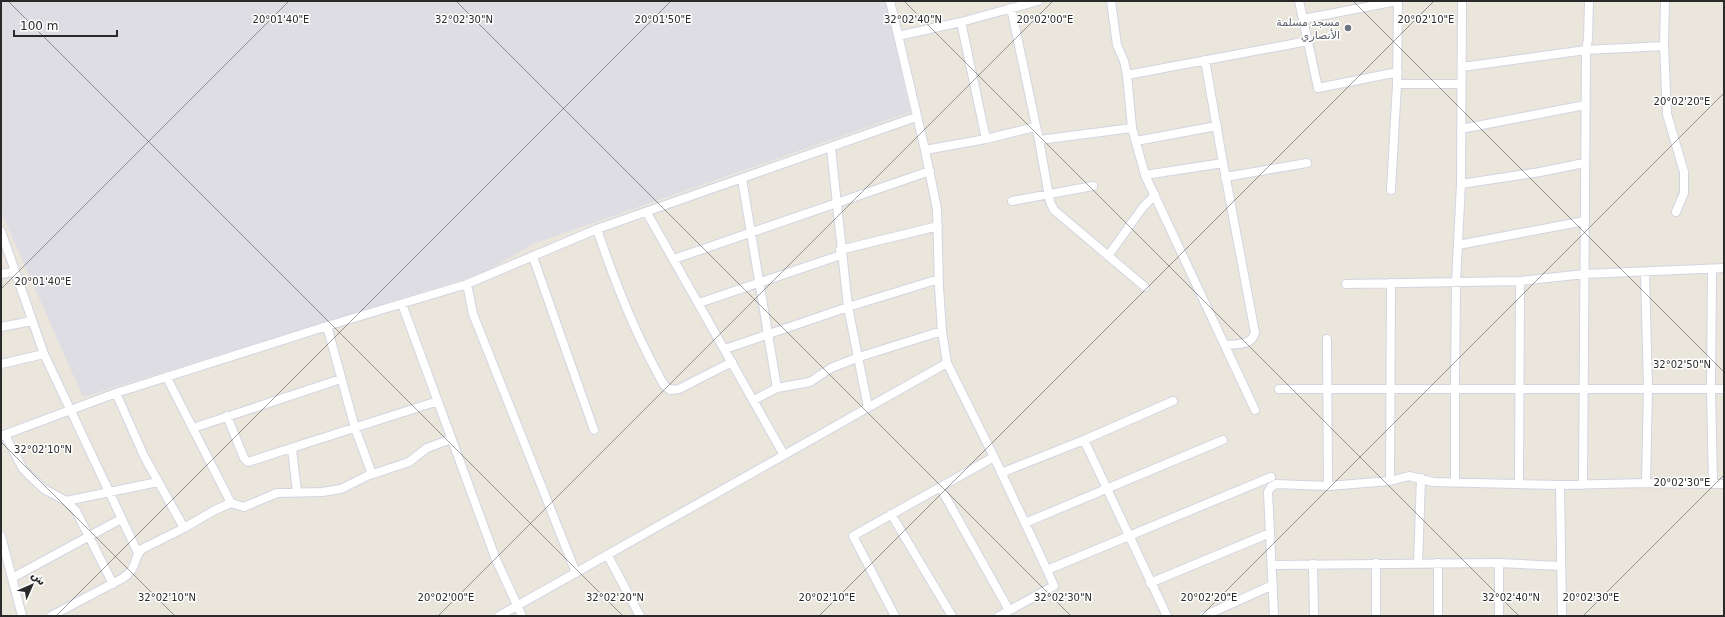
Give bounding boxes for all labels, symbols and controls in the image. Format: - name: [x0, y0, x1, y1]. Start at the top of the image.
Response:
- scale bar: [14, 12, 117, 38]
- text: 20°01'40"E: [253, 14, 309, 25]
- text: 32°02'30"N: [435, 14, 493, 25]
- text: 20°01'50"E: [635, 14, 691, 25]
- text: 32°02'40"N: [884, 14, 942, 25]
- text: 20°02'00"E: [1017, 14, 1073, 25]
- text: 20°02'10"E: [1398, 14, 1454, 25]
- place label: مسجد مسلمة الأنصاري: [1276, 16, 1340, 42]
- text: 100 m: [20, 19, 58, 33]
- marker: مسجد مسلمة الأنصاري: [1343, 23, 1353, 33]
- text: 20°02'20"E: [1654, 96, 1710, 107]
- text: 20°01'40"E: [15, 276, 71, 287]
- text: 32°02'50"N: [1653, 359, 1711, 370]
- text: 32°02'10"N: [14, 444, 72, 455]
- text: 20°02'30"E: [1654, 477, 1710, 488]
- north arrow: [12, 565, 52, 605]
- text: ش: [29, 568, 49, 588]
- text: 32°02'10"N: [138, 592, 196, 603]
- text: 20°02'00"E: [418, 592, 474, 603]
- text: 32°02'20"N: [586, 592, 644, 603]
- text: 20°02'10"E: [799, 592, 855, 603]
- text: 32°02'30"N: [1034, 592, 1092, 603]
- text: 20°02'20"E: [1181, 592, 1237, 603]
- text: 32°02'40"N: [1482, 592, 1540, 603]
- text: 20°02'30"E: [1563, 592, 1619, 603]

